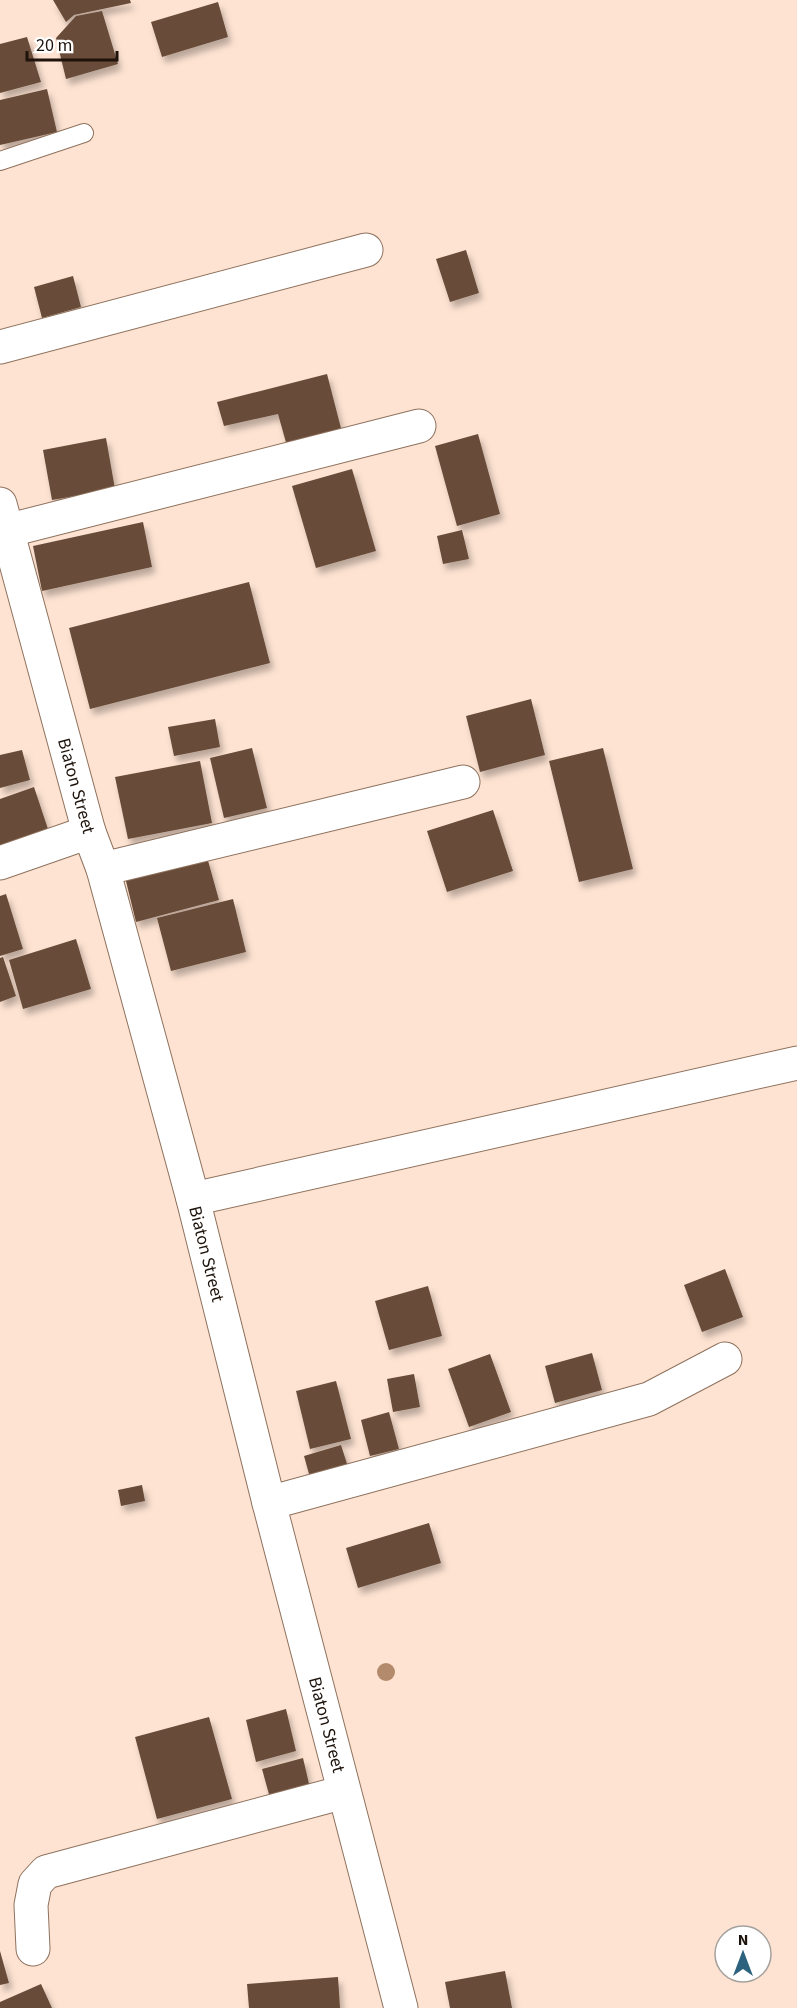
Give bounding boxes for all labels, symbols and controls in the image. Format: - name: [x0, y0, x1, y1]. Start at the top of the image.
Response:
- scale bar: [27, 24, 117, 62]
- text: 20 m: [36, 33, 72, 58]
- street label: Biaton Street: [51, 735, 101, 837]
- street label: Biaton Street: [182, 1203, 230, 1305]
- street label: Biaton Street: [302, 1674, 351, 1775]
- north arrow: [713, 1924, 773, 1984]
- text: N: [738, 1929, 748, 1951]

